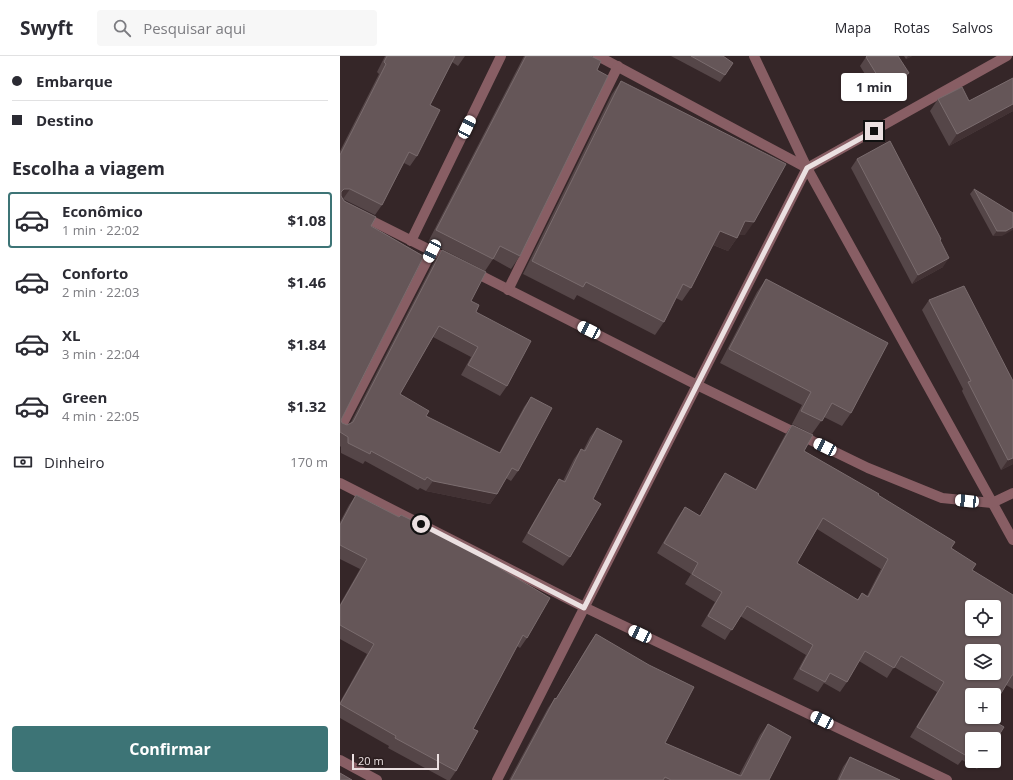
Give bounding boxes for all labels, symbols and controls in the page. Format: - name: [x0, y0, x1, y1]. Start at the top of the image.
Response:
- search box: [97, 10, 377, 46]
- text: Swyft: [20, 15, 73, 41]
- icon: search: [111, 17, 133, 39]
- text: Pesquisar aqui: [143, 18, 246, 38]
- text: Mapa: [835, 18, 871, 37]
- text: Rotas: [893, 18, 930, 37]
- text: Salvos: [952, 18, 993, 37]
- text: Embarque: [36, 71, 113, 91]
- callout: 1 min: [841, 73, 907, 101]
- text: 1 min: [856, 78, 892, 96]
- text: Destino: [36, 110, 94, 130]
- car: [456, 114, 478, 140]
- route end: [865, 122, 883, 140]
- text: Escolha a viagem: [12, 156, 165, 180]
- text: Econômico: [62, 201, 143, 221]
- icon: car: [14, 202, 50, 238]
- text: $1.08: [287, 210, 326, 230]
- text: 1 min · 22:02: [62, 221, 139, 239]
- car: [421, 238, 443, 264]
- text: Conforto: [62, 263, 128, 283]
- icon: car: [14, 264, 50, 300]
- text: $1.46: [287, 272, 326, 292]
- text: 2 min · 22:03: [62, 283, 139, 301]
- car: [576, 319, 602, 341]
- text: XL: [62, 325, 80, 345]
- icon: car: [14, 326, 50, 362]
- text: $1.84: [287, 334, 326, 354]
- text: 3 min · 22:04: [62, 345, 139, 363]
- text: Green: [62, 387, 107, 407]
- icon: car: [14, 388, 50, 424]
- text: $1.32: [287, 396, 326, 416]
- text: 4 min · 22:05: [62, 407, 139, 425]
- car: [812, 436, 838, 458]
- icon: cash: [12, 451, 34, 473]
- text: Dinheiro: [44, 452, 104, 472]
- text: 170 m: [290, 453, 328, 471]
- car: [954, 494, 980, 508]
- route start: [412, 515, 430, 533]
- map controls: [965, 600, 1001, 768]
- button: locate: [965, 600, 1001, 636]
- car: [627, 623, 653, 645]
- button: layers: [965, 644, 1001, 680]
- button: +: [965, 688, 1001, 724]
- car: [809, 709, 835, 731]
- button: Confirmar: [12, 726, 328, 772]
- button: −: [965, 732, 1001, 768]
- scale bar: [352, 752, 439, 771]
- text: 20 m: [358, 753, 384, 768]

